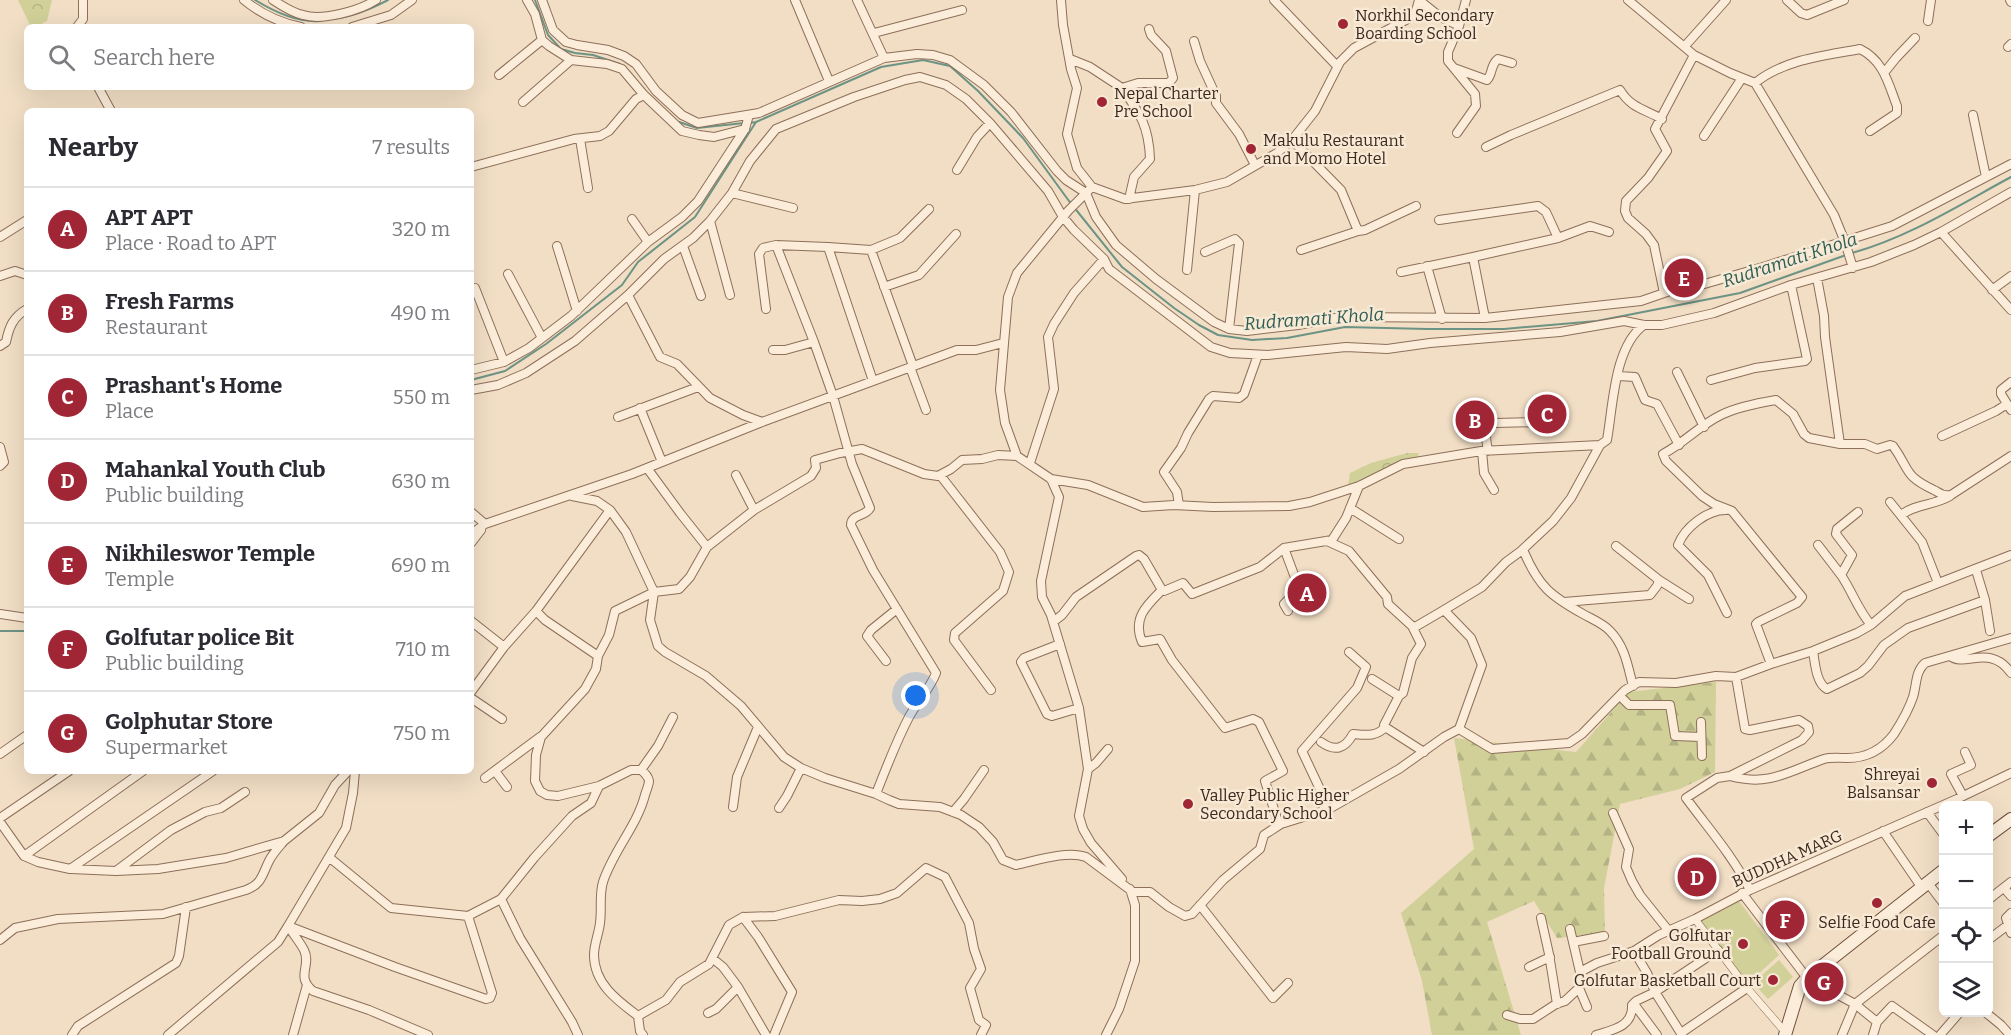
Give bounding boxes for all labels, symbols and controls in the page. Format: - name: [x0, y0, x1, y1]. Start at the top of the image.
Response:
- place label: Norkhil Secondary Boarding School: [1355, 6, 1494, 43]
- marker: Norkhil Secondary Boarding School: [1336, 17, 1350, 31]
- search box: [24, 24, 474, 90]
- icon: search: [45, 41, 78, 74]
- text: Search here: [93, 44, 215, 71]
- place label: Nepal Charter Pre School: [1114, 84, 1218, 121]
- marker: Nepal Charter Pre School: [1095, 95, 1109, 109]
- place label: Makulu Restaurant and Momo Hotel: [1263, 131, 1405, 168]
- text: Nearby: [48, 132, 138, 163]
- text: 7 results: [372, 135, 450, 159]
- marker: Makulu Restaurant and Momo Hotel: [1244, 142, 1258, 156]
- text: APT APT: [105, 204, 193, 231]
- text: A: [60, 217, 75, 241]
- text: 320 m: [392, 217, 450, 241]
- water label: Rudramati Khola: [1720, 228, 1860, 292]
- text: Place · Road to APT: [105, 231, 277, 255]
- pin: E: [1664, 256, 1704, 300]
- text: Fresh Farms: [105, 288, 234, 315]
- text: B: [61, 301, 74, 325]
- text: 490 m: [391, 301, 450, 325]
- water label: Rudramati Khola: [1243, 303, 1385, 335]
- text: Restaurant: [105, 315, 208, 339]
- text: Prashant's Home: [105, 372, 282, 399]
- text: C: [61, 385, 74, 409]
- text: 550 m: [393, 385, 450, 409]
- pin: C: [1528, 392, 1566, 436]
- pin: B: [1456, 398, 1494, 442]
- text: Place: [105, 399, 154, 423]
- text: Mahankal Youth Club: [105, 456, 326, 483]
- text: D: [60, 469, 75, 493]
- text: 630 m: [391, 469, 450, 493]
- text: Public building: [105, 483, 244, 507]
- text: Nikhileswor Temple: [105, 540, 315, 567]
- text: E: [61, 553, 74, 577]
- text: 690 m: [391, 553, 450, 577]
- text: Temple: [105, 567, 174, 591]
- pin: A: [1288, 570, 1326, 616]
- text: Golfutar police Bit: [105, 624, 294, 651]
- text: F: [62, 637, 73, 661]
- text: 710 m: [396, 637, 450, 661]
- text: Public building: [105, 651, 244, 675]
- your location: [901, 681, 930, 710]
- text: Golphutar Store: [105, 708, 273, 735]
- text: G: [60, 721, 75, 745]
- text: 750 m: [394, 721, 450, 745]
- text: Supermarket: [105, 735, 228, 759]
- place label: Shreyai Balsansar: [1847, 765, 1920, 802]
- marker: Shreyai Balsansar: [1925, 776, 1939, 790]
- place label: Valley Public Higher Secondary School: [1200, 786, 1349, 823]
- marker: Valley Public Higher Secondary School: [1181, 797, 1195, 811]
- map controls: [1939, 801, 1993, 1017]
- button: +: [1939, 801, 1993, 855]
- street label: BUDDHA MARG: [1729, 826, 1845, 891]
- pin: D: [1678, 854, 1716, 900]
- button: −: [1939, 855, 1993, 909]
- marker: Selfie Food Cafe: [1870, 896, 1884, 910]
- pin: F: [1766, 898, 1804, 942]
- button: locate: [1939, 909, 1993, 963]
- place label: Selfie Food Cafe: [1818, 913, 1936, 932]
- place label: Golfutar Football Ground: [1611, 926, 1732, 963]
- marker: Golfutar Football Ground: [1736, 937, 1750, 951]
- pin: G: [1804, 960, 1844, 1004]
- button: layers: [1939, 963, 1993, 1017]
- place label: Golfutar Basketball Court: [1574, 971, 1761, 990]
- marker: Golfutar Basketball Court: [1766, 973, 1780, 987]

